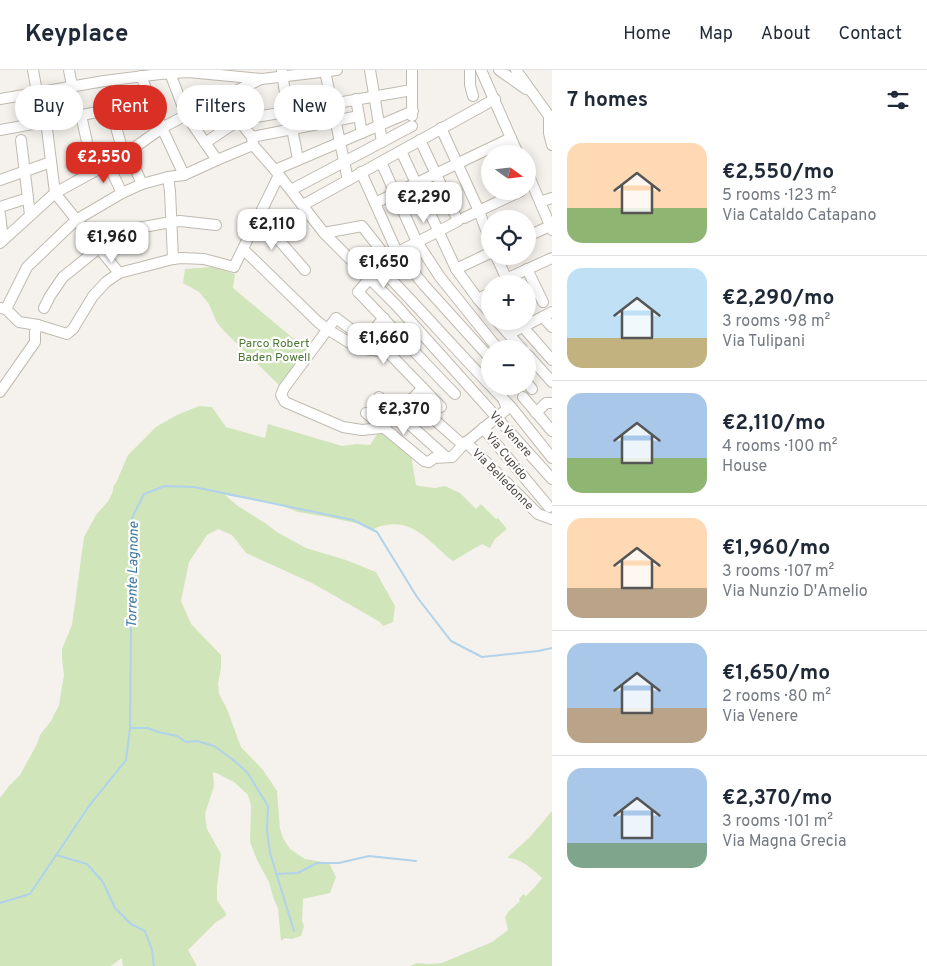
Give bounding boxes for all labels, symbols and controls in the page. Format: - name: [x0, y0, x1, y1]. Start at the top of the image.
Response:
- text: Keyplace: [25, 20, 128, 50]
- text: Home: [623, 23, 671, 46]
- text: Map: [699, 23, 733, 46]
- text: About: [761, 23, 810, 46]
- text: Contact: [838, 23, 902, 46]
- chip: Buy: [15, 85, 83, 130]
- chip: Rent: [93, 85, 167, 130]
- chip: Filters: [177, 85, 264, 130]
- chip: New: [274, 85, 345, 130]
- icon: filters: [884, 86, 912, 114]
- text: 7 homes: [567, 87, 648, 114]
- pin: €2,550: [63, 142, 145, 184]
- north arrow: [481, 145, 536, 200]
- map controls: [481, 145, 536, 395]
- text: €2,550: [77, 148, 131, 168]
- text: €2,550/mo: [722, 159, 834, 186]
- icon: home: [607, 163, 667, 223]
- pin: €2,290: [383, 182, 465, 224]
- text: 5 rooms · 123 m²: [722, 186, 837, 206]
- text: €2,290: [397, 188, 451, 208]
- text: Via Cataldo Catapano: [722, 206, 876, 226]
- pin: €2,110: [231, 208, 313, 251]
- button: locate: [481, 210, 536, 265]
- text: €2,110: [248, 215, 296, 235]
- pin: €1,960: [71, 222, 153, 264]
- text: €1,960: [87, 228, 137, 248]
- pin: €1,650: [343, 246, 425, 289]
- text: €1,650: [359, 253, 409, 273]
- button: +: [481, 275, 536, 330]
- text: €2,290/mo: [722, 285, 834, 312]
- icon: home: [607, 288, 667, 348]
- text: 3 rooms · 98 m²: [722, 312, 830, 332]
- pin: €1,660: [343, 322, 425, 365]
- text: €1,660: [359, 329, 409, 349]
- text: Via Tulipani: [722, 332, 805, 352]
- park label: Parco Robert Baden Powell: [238, 336, 310, 366]
- button: −: [481, 340, 536, 395]
- pin: €2,370: [363, 394, 445, 436]
- text: €2,370: [378, 400, 430, 420]
- street label: Via Venere: [485, 408, 535, 461]
- text: €2,110/mo: [722, 410, 825, 437]
- icon: home: [607, 413, 667, 473]
- street label: Via Cupido: [481, 429, 531, 484]
- text: 4 rooms · 100 m²: [722, 437, 838, 457]
- street label: Via Belledonne: [468, 445, 537, 514]
- text: House: [722, 457, 767, 477]
- water label: Torrente Lagnone: [124, 521, 143, 628]
- text: €1,960/mo: [722, 535, 830, 562]
- icon: home: [607, 538, 667, 598]
- text: 3 rooms · 107 m²: [722, 562, 834, 582]
- text: Via Nunzio D'Amelio: [722, 582, 868, 602]
- text: €1,650/mo: [722, 660, 830, 687]
- icon: home: [607, 663, 667, 723]
- text: 2 rooms · 80 m²: [722, 687, 831, 707]
- text: Via Venere: [722, 707, 798, 727]
- text: €2,370/mo: [722, 785, 832, 812]
- icon: home: [607, 788, 667, 848]
- text: 3 rooms · 101 m²: [722, 812, 833, 832]
- text: Via Magna Grecia: [722, 832, 846, 852]

